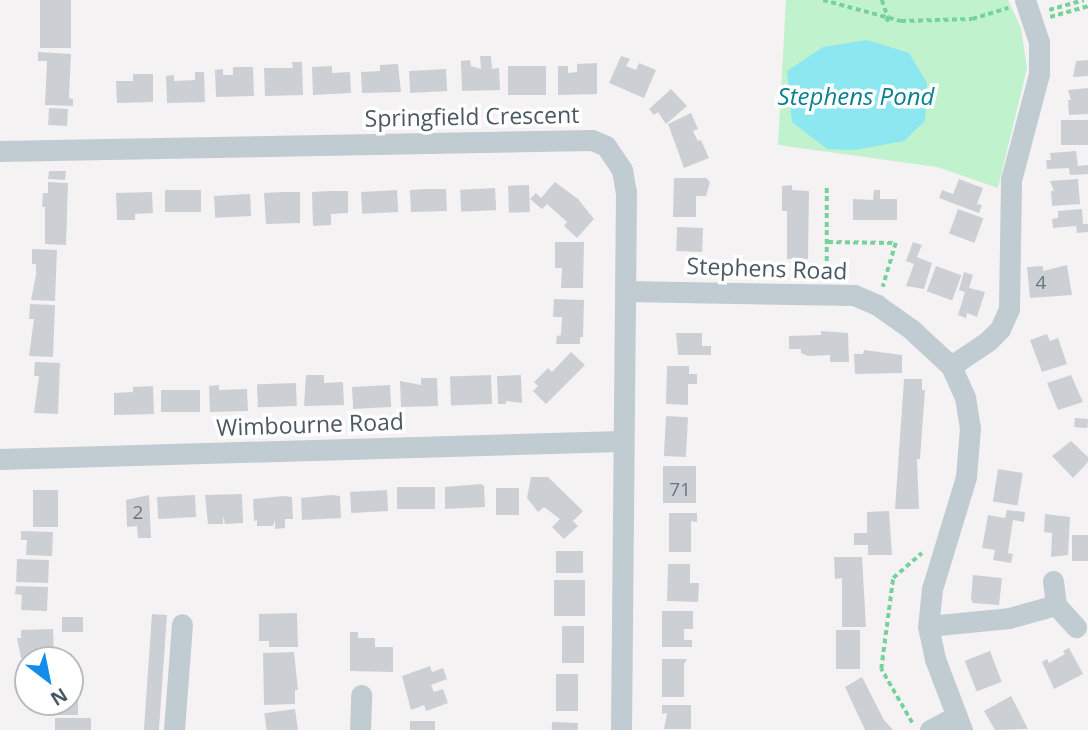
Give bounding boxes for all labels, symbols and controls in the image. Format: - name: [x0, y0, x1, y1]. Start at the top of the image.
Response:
- water label: Stephens Pond: [778, 82, 934, 110]
- street label: Springfield Crescent: [364, 100, 580, 132]
- street label: Stephens Road: [686, 251, 848, 285]
- house number: 4: [1036, 272, 1046, 294]
- street label: Wimbourne Road: [216, 407, 404, 441]
- house number: 71: [669, 479, 691, 501]
- house number: 2: [133, 502, 143, 524]
- north arrow: [14, 646, 84, 716]
- text: N: [46, 682, 73, 712]

